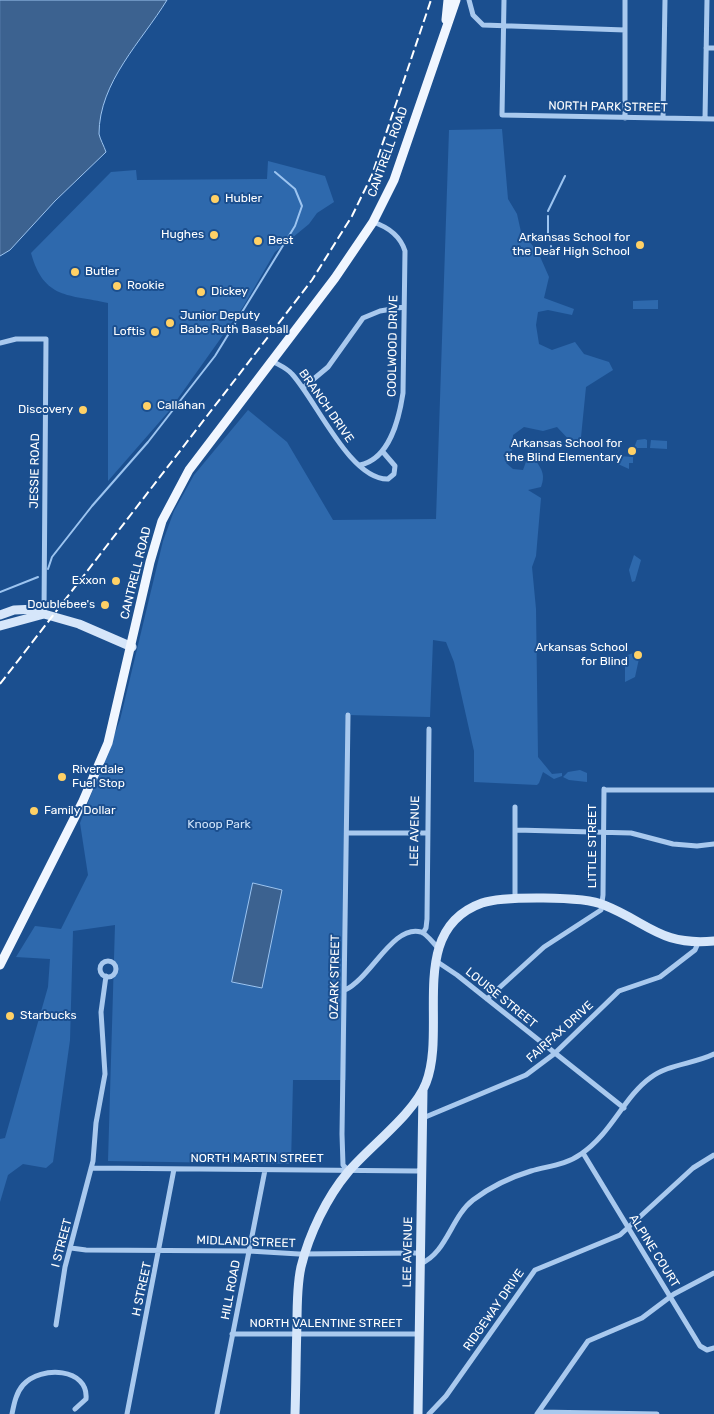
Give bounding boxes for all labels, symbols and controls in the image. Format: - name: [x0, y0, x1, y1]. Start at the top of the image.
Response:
- street label: NORTH PARK STREET: [548, 99, 668, 115]
- street label: CANTRELL ROAD: [365, 105, 411, 199]
- place label: Hubler: [225, 192, 262, 206]
- marker: Hubler: [209, 193, 221, 205]
- place label: Hughes: [161, 228, 204, 242]
- marker: Hughes: [208, 229, 220, 241]
- place label: Arkansas School for the Deaf High School: [512, 231, 630, 259]
- place label: Best: [268, 234, 294, 248]
- marker: Best: [252, 235, 264, 247]
- marker: Arkansas School for the Deaf High School: [634, 239, 646, 251]
- place label: Butler: [85, 265, 119, 279]
- marker: Butler: [69, 266, 81, 278]
- place label: Rookie: [127, 279, 164, 293]
- marker: Rookie: [111, 280, 123, 292]
- place label: Dickey: [211, 285, 248, 299]
- marker: Dickey: [195, 286, 207, 298]
- street label: COOLWOOD DRIVE: [385, 295, 401, 397]
- place label: Junior Deputy Babe Ruth Baseball: [180, 309, 289, 337]
- marker: Junior Deputy Babe Ruth Baseball: [164, 317, 176, 329]
- place label: Loftis: [113, 325, 145, 339]
- marker: Loftis: [149, 326, 161, 338]
- street label: BRANCH DRIVE: [295, 367, 357, 445]
- place label: Callahan: [157, 399, 205, 413]
- marker: Callahan: [141, 400, 153, 412]
- place label: Discovery: [18, 403, 73, 417]
- marker: Discovery: [77, 404, 89, 416]
- street label: JESSIE ROAD: [27, 433, 43, 509]
- place label: Arkansas School for the Blind Elementary: [505, 437, 622, 465]
- marker: Arkansas School for the Blind Elementary: [626, 445, 638, 457]
- street label: CANTRELL ROAD: [118, 525, 154, 621]
- place label: Exxon: [72, 574, 106, 588]
- marker: Exxon: [110, 575, 122, 587]
- place label: Doublebee's: [27, 598, 95, 612]
- marker: Doublebee's: [99, 599, 111, 611]
- place label: Arkansas School for Blind: [536, 641, 628, 669]
- marker: Arkansas School for Blind: [632, 649, 644, 661]
- place label: Riverdale Fuel Stop: [72, 763, 125, 791]
- marker: Riverdale Fuel Stop: [56, 771, 68, 783]
- street label: LEE AVENUE: [407, 795, 423, 867]
- place label: Family Dollar: [44, 804, 116, 818]
- street label: LITTLE STREET: [586, 804, 600, 888]
- marker: Family Dollar: [28, 805, 40, 817]
- park label: Knoop Park: [187, 818, 251, 832]
- street label: OZARK STREET: [327, 934, 343, 1020]
- street label: LOUISE STREET: [462, 965, 540, 1031]
- street label: FAIRFAX DRIVE: [524, 998, 596, 1066]
- place label: Starbucks: [20, 1009, 77, 1023]
- marker: Starbucks: [4, 1010, 16, 1022]
- street label: NORTH MARTIN STREET: [190, 1152, 324, 1166]
- street label: ALPINE COURT: [626, 1212, 682, 1290]
- street label: LEE AVENUE: [400, 1216, 416, 1288]
- street label: I STREET: [49, 1217, 75, 1269]
- street label: MIDLAND STREET: [196, 1233, 296, 1251]
- street label: HILL ROAD: [218, 1259, 244, 1321]
- street label: H STREET: [129, 1261, 155, 1317]
- street label: RIDGEWAY DRIVE: [460, 1266, 528, 1354]
- street label: NORTH VALENTINE STREET: [250, 1317, 402, 1331]

